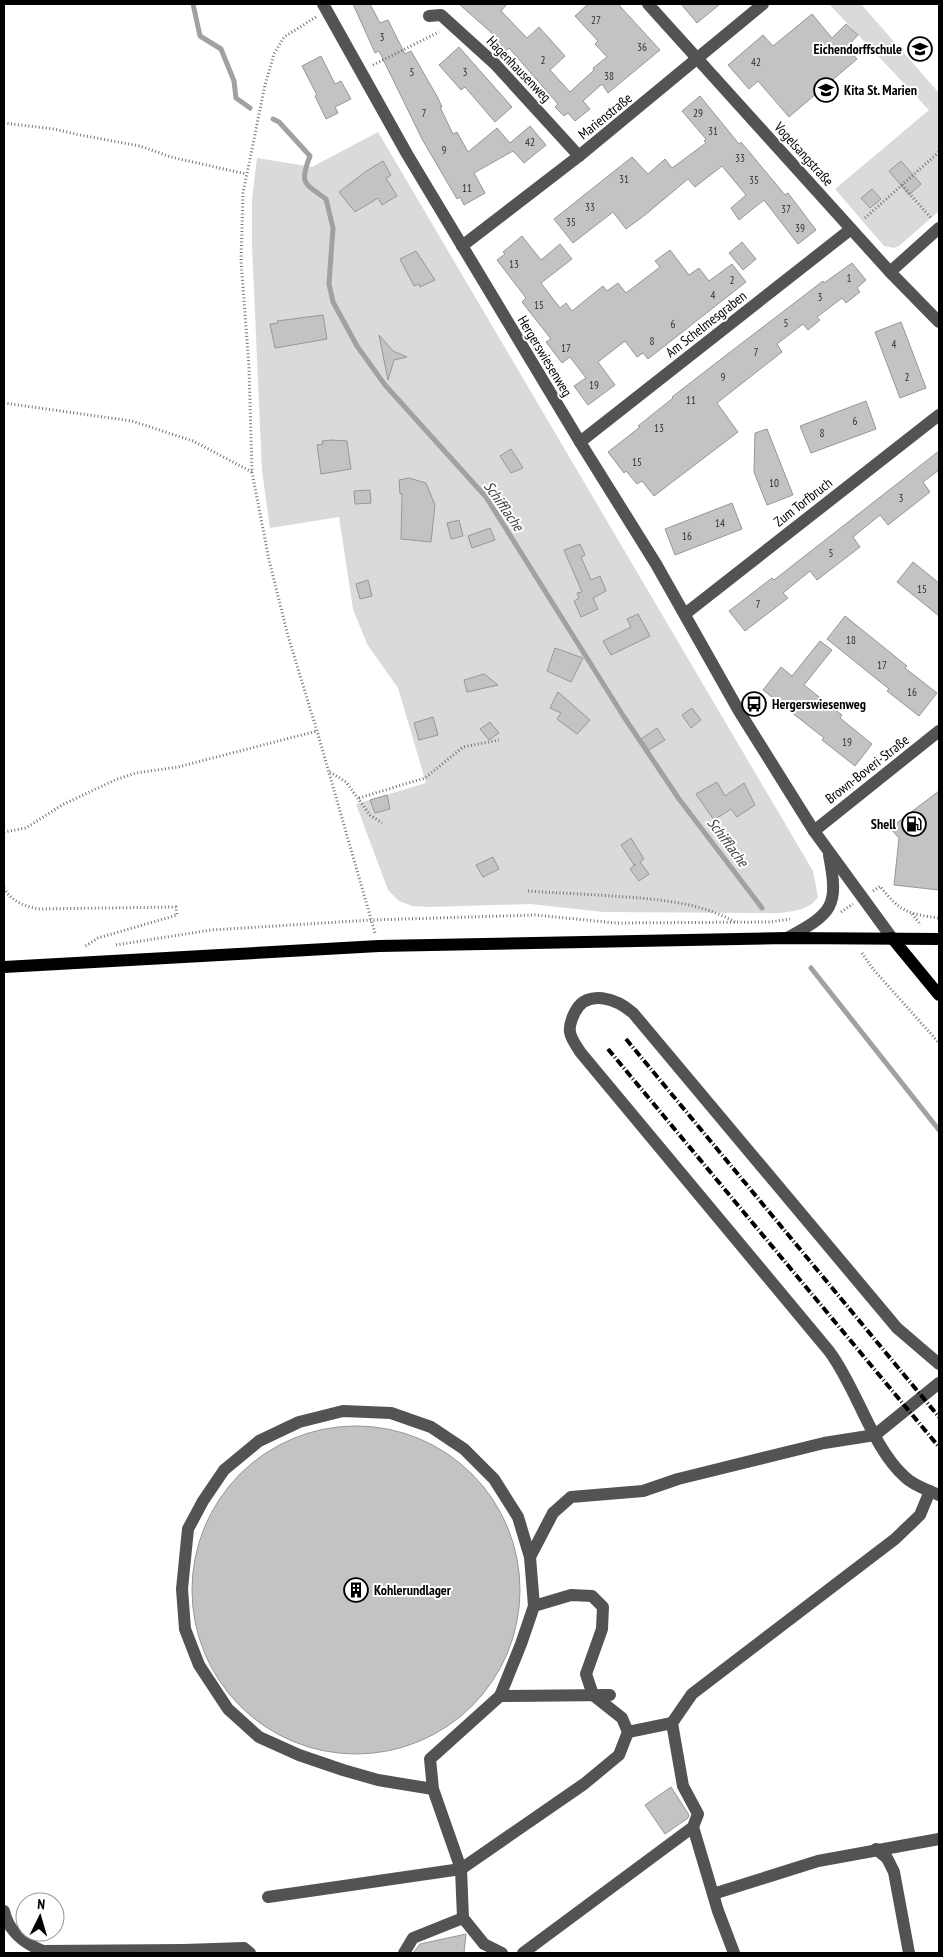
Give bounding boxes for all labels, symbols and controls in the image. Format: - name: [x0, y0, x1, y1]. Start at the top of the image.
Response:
- house number: 27: [591, 13, 601, 27]
- house number: 3: [380, 30, 385, 44]
- street label: Hagenhausenweg: [483, 32, 555, 106]
- school or university icon: Eichendorffschule: [907, 36, 933, 62]
- house number: 36: [637, 40, 647, 54]
- place label: Eichendorffschule: [814, 40, 902, 58]
- house number: 2: [541, 53, 546, 67]
- house number: 42: [751, 55, 761, 69]
- house number: 5: [410, 65, 415, 79]
- house number: 3: [463, 65, 468, 79]
- house number: 38: [604, 69, 614, 83]
- school or university icon: Kita St. Marien: [813, 77, 839, 103]
- place label: Kita St. Marien: [844, 81, 917, 99]
- street label: Marienstraße: [574, 89, 636, 143]
- house number: 7: [422, 106, 427, 120]
- house number: 29: [693, 106, 703, 120]
- street label: Vogelsangstraße: [770, 117, 838, 190]
- house number: 31: [708, 124, 718, 138]
- house number: 42: [525, 135, 535, 149]
- house number: 9: [442, 143, 447, 157]
- house number: 33: [735, 151, 745, 165]
- house number: 31: [619, 172, 629, 186]
- house number: 35: [749, 173, 759, 187]
- house number: 11: [462, 181, 472, 195]
- house number: 33: [585, 200, 595, 214]
- house number: 37: [781, 202, 791, 216]
- house number: 35: [566, 215, 576, 229]
- house number: 39: [795, 221, 805, 235]
- house number: 13: [509, 257, 519, 271]
- house number: 1: [847, 271, 852, 285]
- house number: 2: [730, 273, 735, 287]
- street label: Am Schelmesgraben: [662, 287, 750, 361]
- house number: 4: [711, 288, 716, 302]
- house number: 3: [818, 290, 823, 304]
- house number: 15: [534, 298, 544, 312]
- street label: Hergerswiesenweg: [514, 312, 576, 400]
- house number: 5: [784, 316, 789, 330]
- house number: 6: [671, 317, 676, 331]
- house number: 8: [650, 334, 655, 348]
- house number: 4: [892, 337, 897, 351]
- house number: 17: [561, 341, 571, 355]
- house number: 7: [754, 345, 759, 359]
- house number: 9: [721, 370, 726, 384]
- house number: 2: [905, 370, 910, 384]
- house number: 19: [589, 378, 599, 392]
- house number: 11: [686, 393, 696, 407]
- house number: 6: [853, 414, 858, 428]
- house number: 13: [654, 421, 664, 435]
- house number: 8: [820, 426, 825, 440]
- house number: 15: [632, 455, 642, 469]
- street label: Zum Torfbruch: [770, 474, 836, 530]
- house number: 10: [769, 476, 779, 490]
- water label: Schifflache: [480, 477, 528, 535]
- house number: 3: [899, 491, 904, 505]
- house number: 14: [715, 516, 725, 530]
- house number: 16: [682, 529, 692, 543]
- house number: 5: [829, 546, 834, 560]
- house number: 15: [917, 582, 927, 596]
- house number: 7: [756, 597, 761, 611]
- house number: 18: [846, 633, 856, 647]
- house number: 17: [877, 658, 887, 672]
- house number: 16: [907, 685, 917, 699]
- bus stop icon: Hergerswiesenweg: [741, 691, 767, 717]
- place label: Hergerswiesenweg: [772, 695, 866, 713]
- street label: Brown-Boveri-Straße: [822, 731, 913, 807]
- house number: 19: [842, 735, 852, 749]
- fuel station icon: Shell: [901, 811, 927, 837]
- water label: Schifflache: [703, 814, 753, 871]
- place label: Shell: [871, 815, 897, 833]
- building icon: Kohlerundlager: [343, 1577, 369, 1603]
- place label: Kohlerundlager: [374, 1581, 452, 1599]
- north arrow: [15, 1892, 65, 1942]
- text: N: [37, 1895, 46, 1913]

